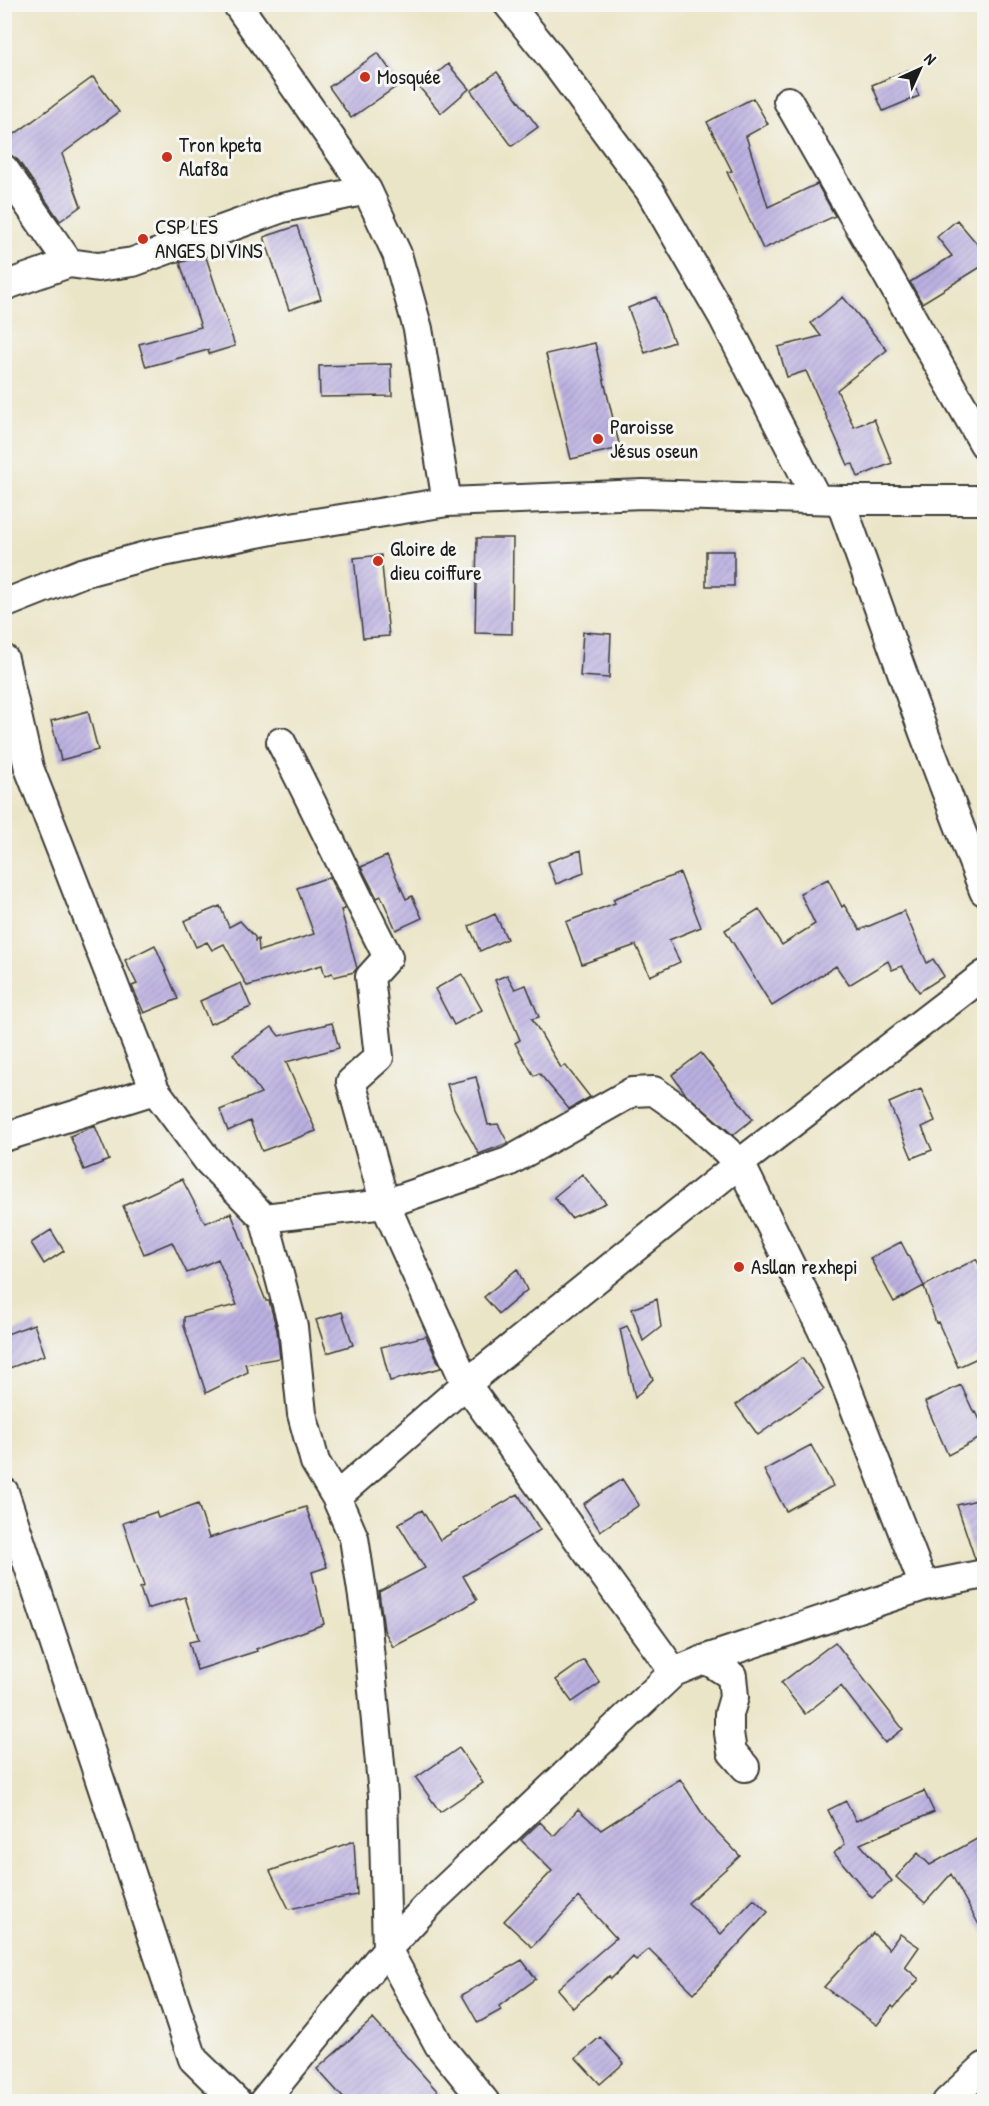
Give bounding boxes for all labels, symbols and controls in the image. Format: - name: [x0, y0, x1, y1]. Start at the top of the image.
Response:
- north arrow: [890, 39, 950, 99]
- text: N: [920, 48, 942, 70]
- place label: Mosquée: [377, 62, 441, 91]
- marker: Mosquée: [358, 70, 372, 84]
- place label: Tron kpeta Alaf8a: [179, 130, 261, 183]
- marker: Tron kpeta Alaf8a: [160, 150, 174, 164]
- place label: CSP LES ANGES DIVINS: [155, 212, 263, 265]
- marker: CSP LES ANGES DIVINS: [136, 232, 150, 246]
- place label: Paroisse Jésus oseun: [610, 412, 698, 465]
- marker: Paroisse Jésus oseun: [591, 432, 605, 446]
- place label: Gloire de dieu coiffure: [390, 534, 482, 587]
- marker: Gloire de dieu coiffure: [371, 554, 385, 568]
- place label: Asllan rexhepi: [751, 1252, 858, 1281]
- marker: Asllan rexhepi: [732, 1260, 746, 1274]

